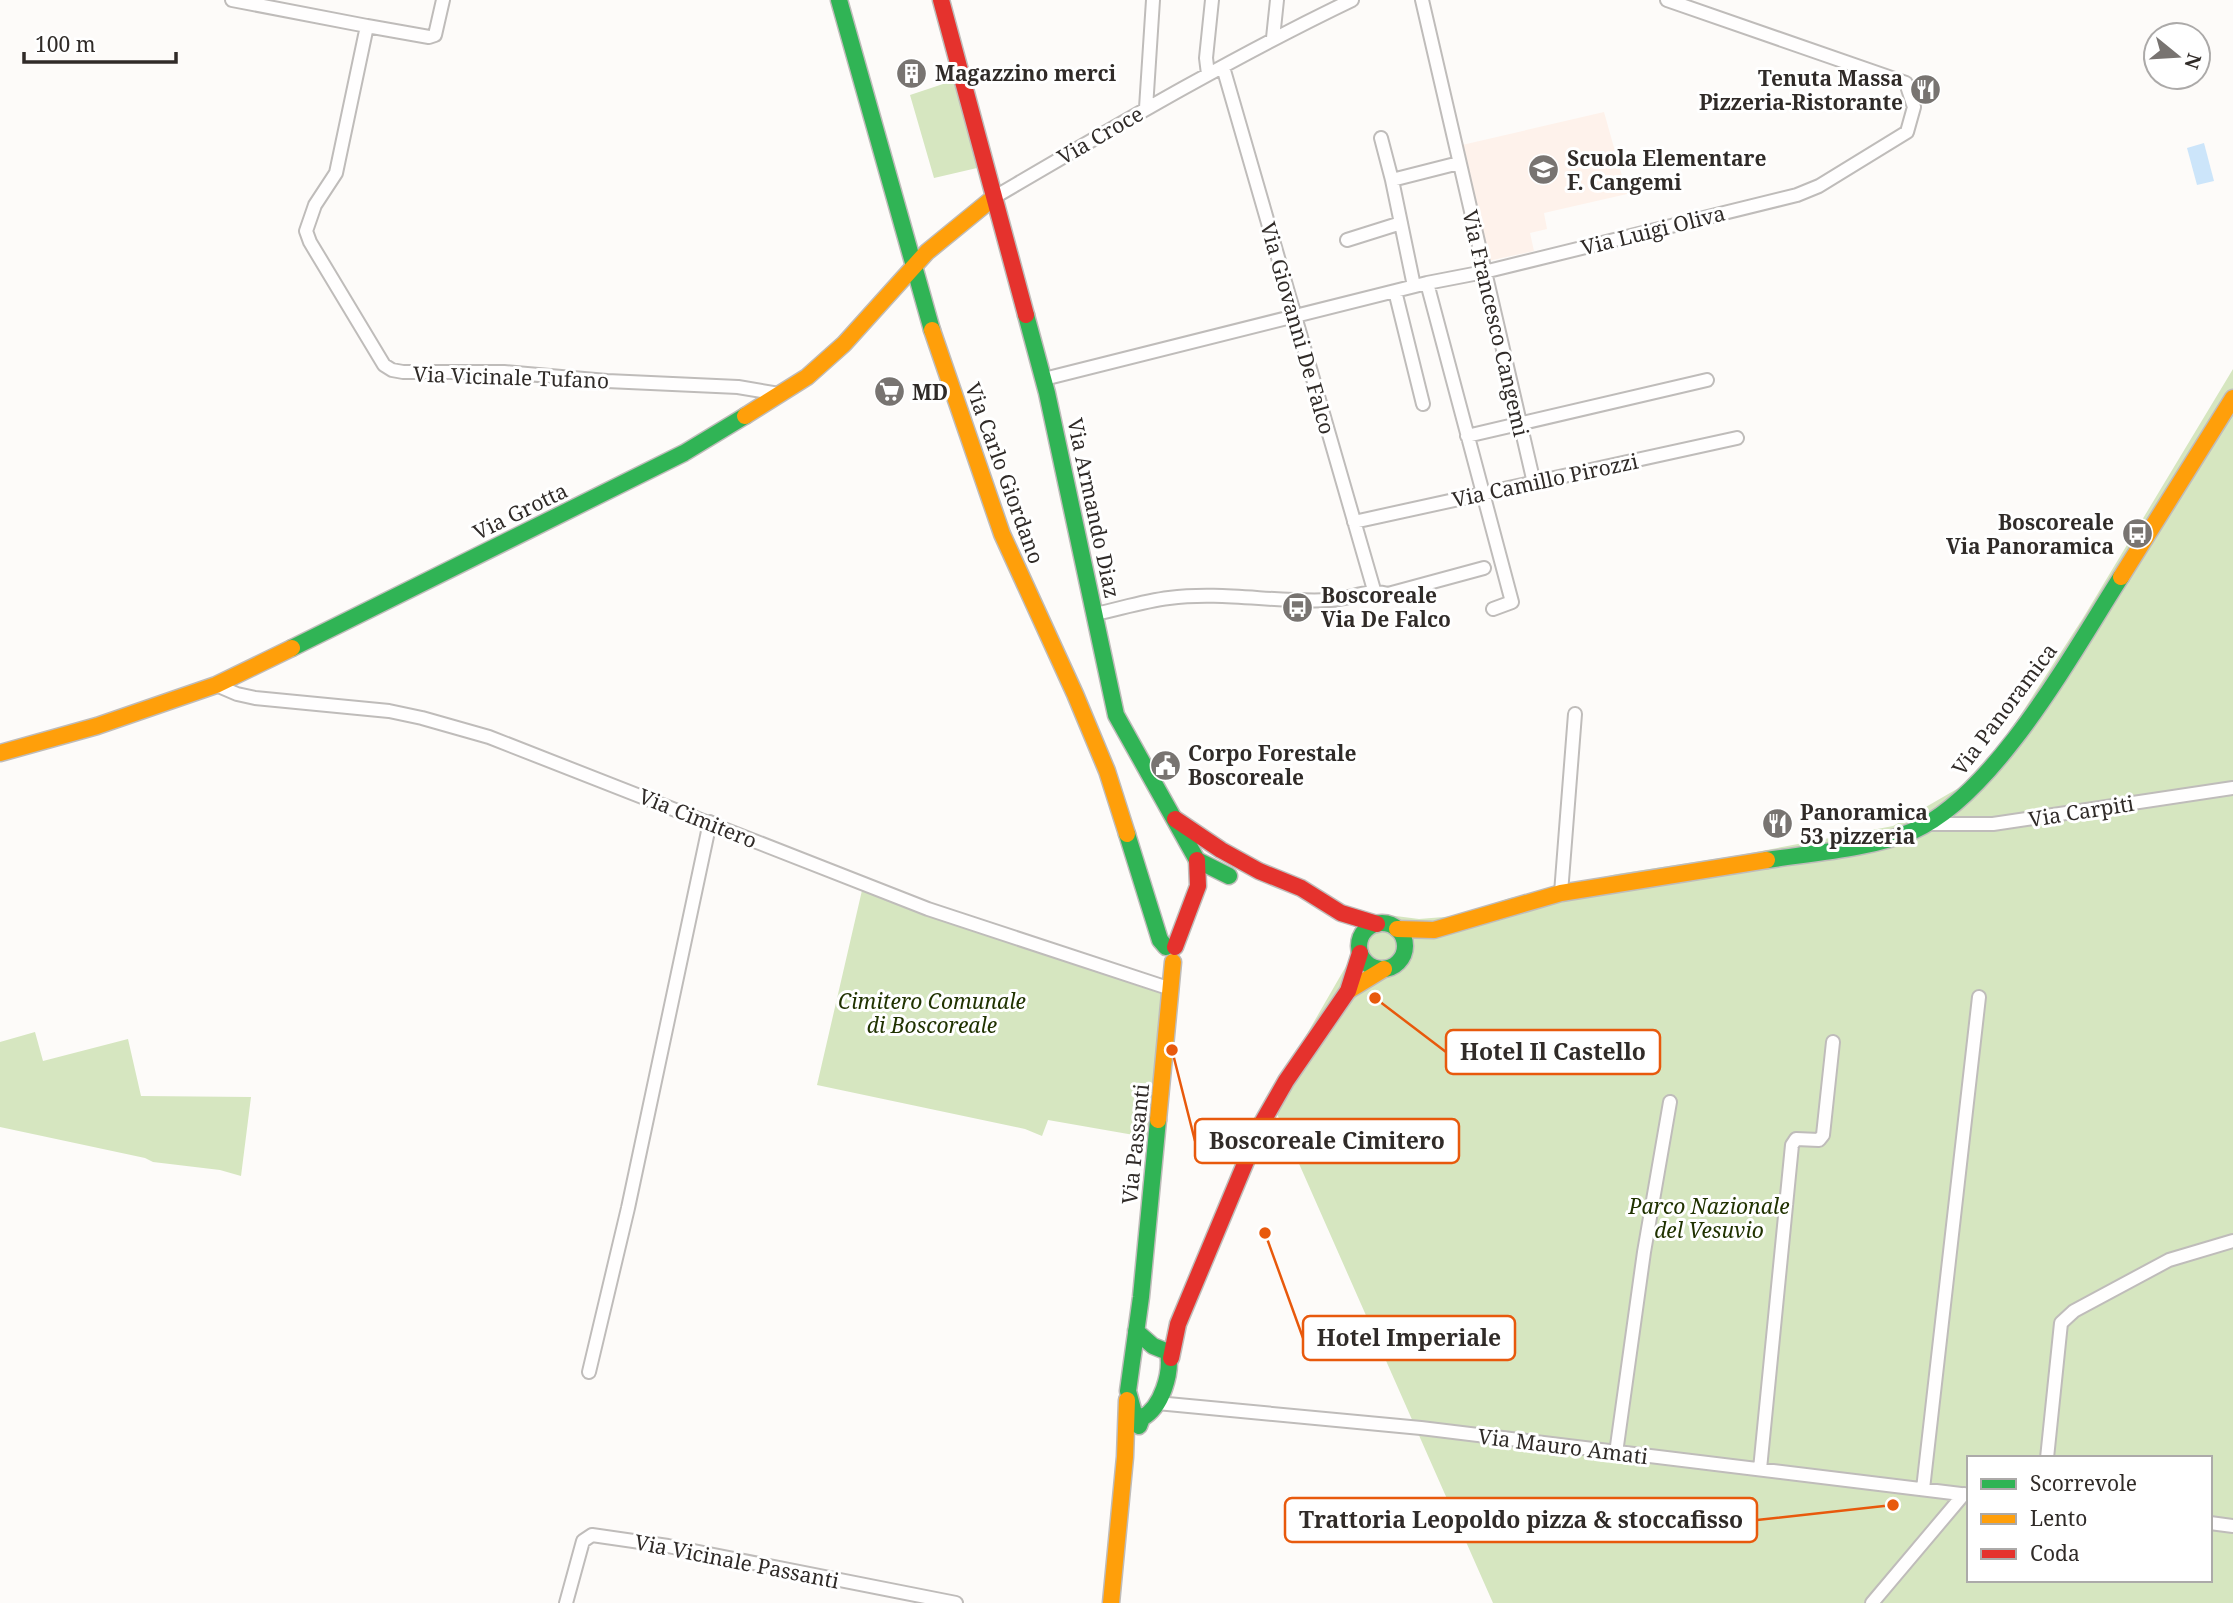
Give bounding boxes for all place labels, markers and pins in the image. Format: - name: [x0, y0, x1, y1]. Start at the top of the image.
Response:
- building icon: Magazzino merci: [895, 56, 929, 90]
- place label: Magazzino merci: [935, 59, 1117, 87]
- place label: Tenuta Massa Pizzeria-Ristorante: [1699, 64, 1903, 116]
- restaurant icon: Tenuta Massa Pizzeria-Ristorante: [1909, 73, 1943, 107]
- place label: Scuola Elementare F. Cangemi: [1567, 144, 1767, 196]
- school or university icon: Scuola Elementare F. Cangemi: [1527, 153, 1561, 187]
- supermarket icon: MD: [872, 375, 906, 409]
- place label: MD: [912, 378, 948, 406]
- place label: Boscoreale Via Panoramica: [1946, 508, 2114, 560]
- bus stop icon: Boscoreale Via Panoramica: [2120, 517, 2154, 551]
- place label: Boscoreale Via De Falco: [1321, 581, 1451, 633]
- bus stop icon: Boscoreale Via De Falco: [1281, 590, 1315, 624]
- place label: Corpo Forestale Boscoreale: [1188, 739, 1357, 791]
- public building icon: Corpo Forestale Boscoreale: [1148, 748, 1182, 782]
- place label: Panoramica 53 pizzeria: [1800, 798, 1928, 850]
- restaurant icon: Panoramica 53 pizzeria: [1760, 807, 1794, 841]
- callout: Hotel Il Castello: [1446, 1030, 1660, 1074]
- callout: Boscoreale Cimitero: [1195, 1119, 1459, 1163]
- callout: Hotel Imperiale: [1303, 1316, 1515, 1360]
- callout: Trattoria Leopoldo pizza & stoccafisso: [1285, 1498, 1757, 1542]

